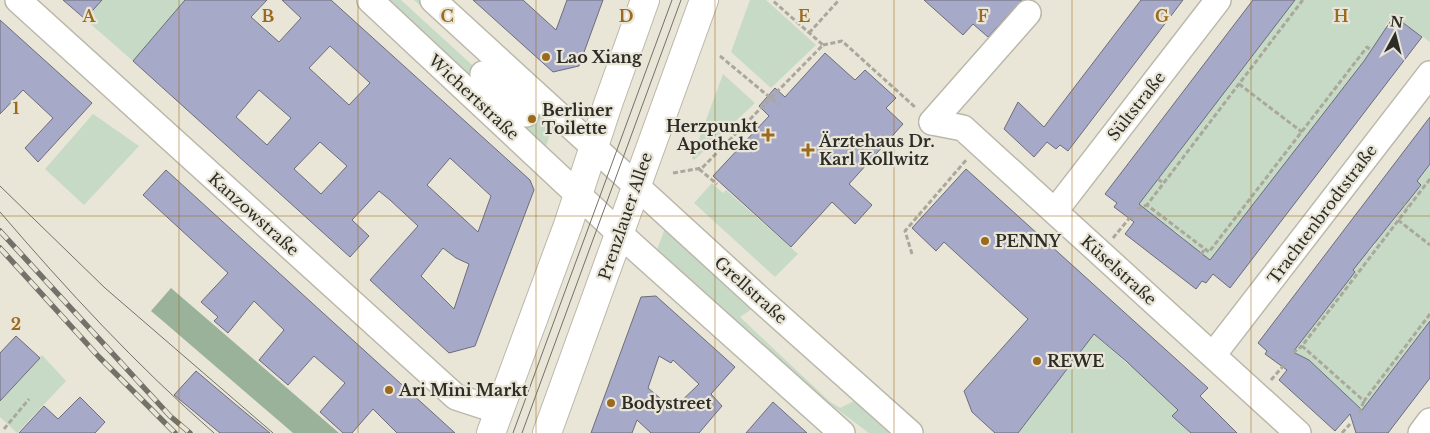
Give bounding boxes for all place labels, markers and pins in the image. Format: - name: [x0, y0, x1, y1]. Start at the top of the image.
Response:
- place label: Lao Xiang: [556, 47, 643, 67]
- marker: Lao Xiang: [540, 51, 552, 63]
- place label: Berliner Toilette: [542, 100, 613, 138]
- marker: Berliner Toilette: [526, 113, 538, 125]
- place label: Herzpunkt Apotheke: [666, 116, 759, 154]
- marker: Herzpunkt Apotheke: [762, 129, 774, 141]
- place label: Ärztehaus Dr. Karl Kollwitz: [818, 131, 935, 169]
- marker: Ärztehaus Dr. Karl Kollwitz: [801, 143, 815, 157]
- place label: PENNY: [995, 231, 1062, 251]
- marker: PENNY: [979, 235, 991, 247]
- place label: REWE: [1047, 351, 1104, 371]
- marker: REWE: [1031, 355, 1043, 367]
- place label: Ari Mini Markt: [398, 380, 529, 400]
- marker: Ari Mini Markt: [383, 384, 395, 396]
- place label: Bodystreet: [621, 393, 712, 413]
- marker: Bodystreet: [605, 397, 617, 409]

